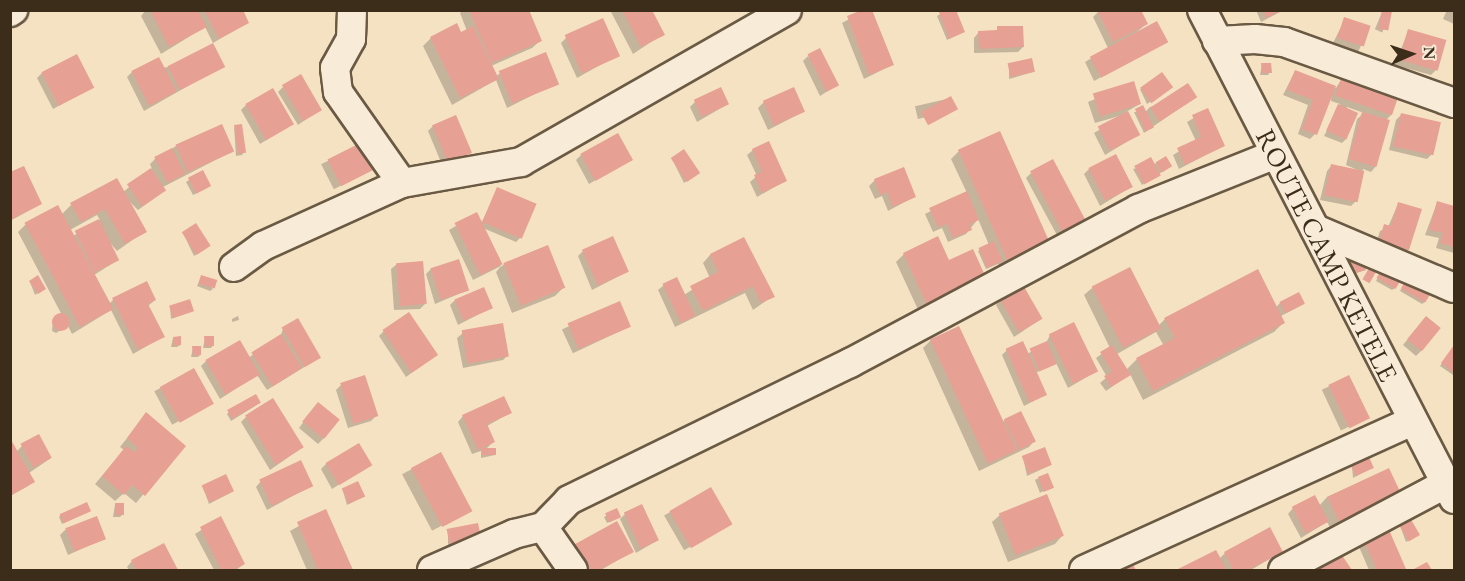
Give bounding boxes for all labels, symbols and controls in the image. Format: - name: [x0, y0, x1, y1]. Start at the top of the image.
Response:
- north arrow: [1381, 24, 1441, 84]
- text: N: [1419, 46, 1440, 60]
- street label: ROUTE CAMP KETELE: [1249, 123, 1405, 387]

